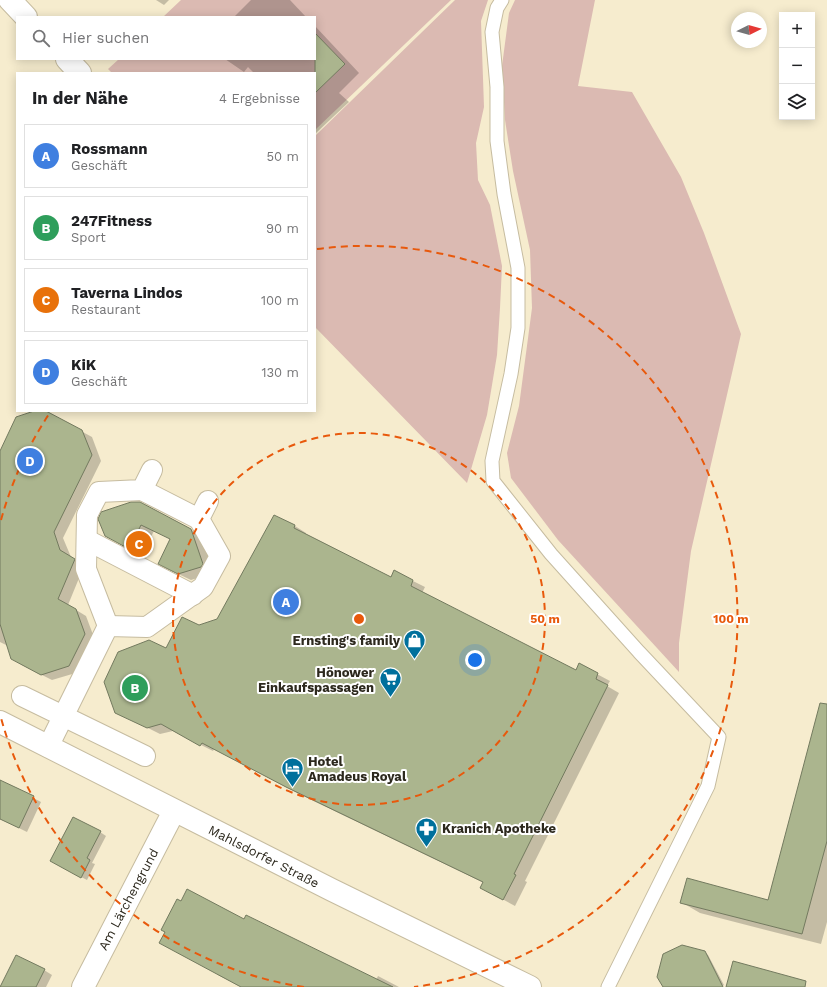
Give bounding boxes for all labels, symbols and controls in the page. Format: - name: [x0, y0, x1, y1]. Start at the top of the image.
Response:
- north arrow: [731, 12, 767, 48]
- map controls: [779, 12, 815, 120]
- button: +: [779, 12, 815, 48]
- search box: [16, 16, 316, 60]
- icon: search: [30, 27, 52, 49]
- text: Hier suchen: [62, 29, 149, 47]
- button: −: [779, 48, 815, 84]
- button: layers: [779, 84, 815, 120]
- text: In der Nähe: [32, 88, 128, 108]
- text: 4 Ergebnisse: [219, 91, 300, 106]
- text: Rossmann: [71, 140, 148, 158]
- text: A: [42, 149, 50, 164]
- text: 50 m: [267, 149, 299, 164]
- text: Geschäft: [71, 158, 127, 173]
- text: 247Fitness: [71, 212, 152, 230]
- text: B: [42, 221, 50, 236]
- text: 90 m: [266, 221, 299, 236]
- text: Sport: [71, 230, 106, 245]
- text: Taverna Lindos: [71, 284, 182, 302]
- text: C: [42, 293, 50, 308]
- text: 100 m: [261, 293, 299, 308]
- text: Restaurant: [71, 302, 141, 317]
- text: KiK: [71, 356, 96, 374]
- text: D: [41, 365, 51, 380]
- text: 130 m: [261, 365, 299, 380]
- text: Geschäft: [71, 374, 127, 389]
- pin: D: [17, 446, 43, 476]
- pin: C: [126, 529, 152, 559]
- pin: A: [273, 587, 299, 617]
- centre of rings: [352, 612, 366, 626]
- text: 50 m: [530, 612, 560, 626]
- text: 100 m: [713, 612, 749, 626]
- shop icon: Ernsting's family: [402, 627, 428, 660]
- place label: Ernsting's family: [292, 633, 401, 648]
- your location: [465, 650, 485, 670]
- place label: Hönower Einkaufspassagen: [258, 665, 374, 695]
- supermarket icon: Hönower Einkaufspassagen: [377, 666, 403, 699]
- pin: B: [122, 673, 148, 703]
- place label: Hotel Amadeus Royal: [308, 754, 407, 784]
- hotel icon: Hotel Amadeus Royal: [280, 755, 306, 788]
- pharmacy icon: Kranich Apotheke: [413, 815, 439, 848]
- place label: Kranich Apotheke: [442, 821, 557, 836]
- street label: Mahlsdorfer Straße: [206, 822, 322, 891]
- street label: Am Lärchengrund: [95, 846, 162, 953]

